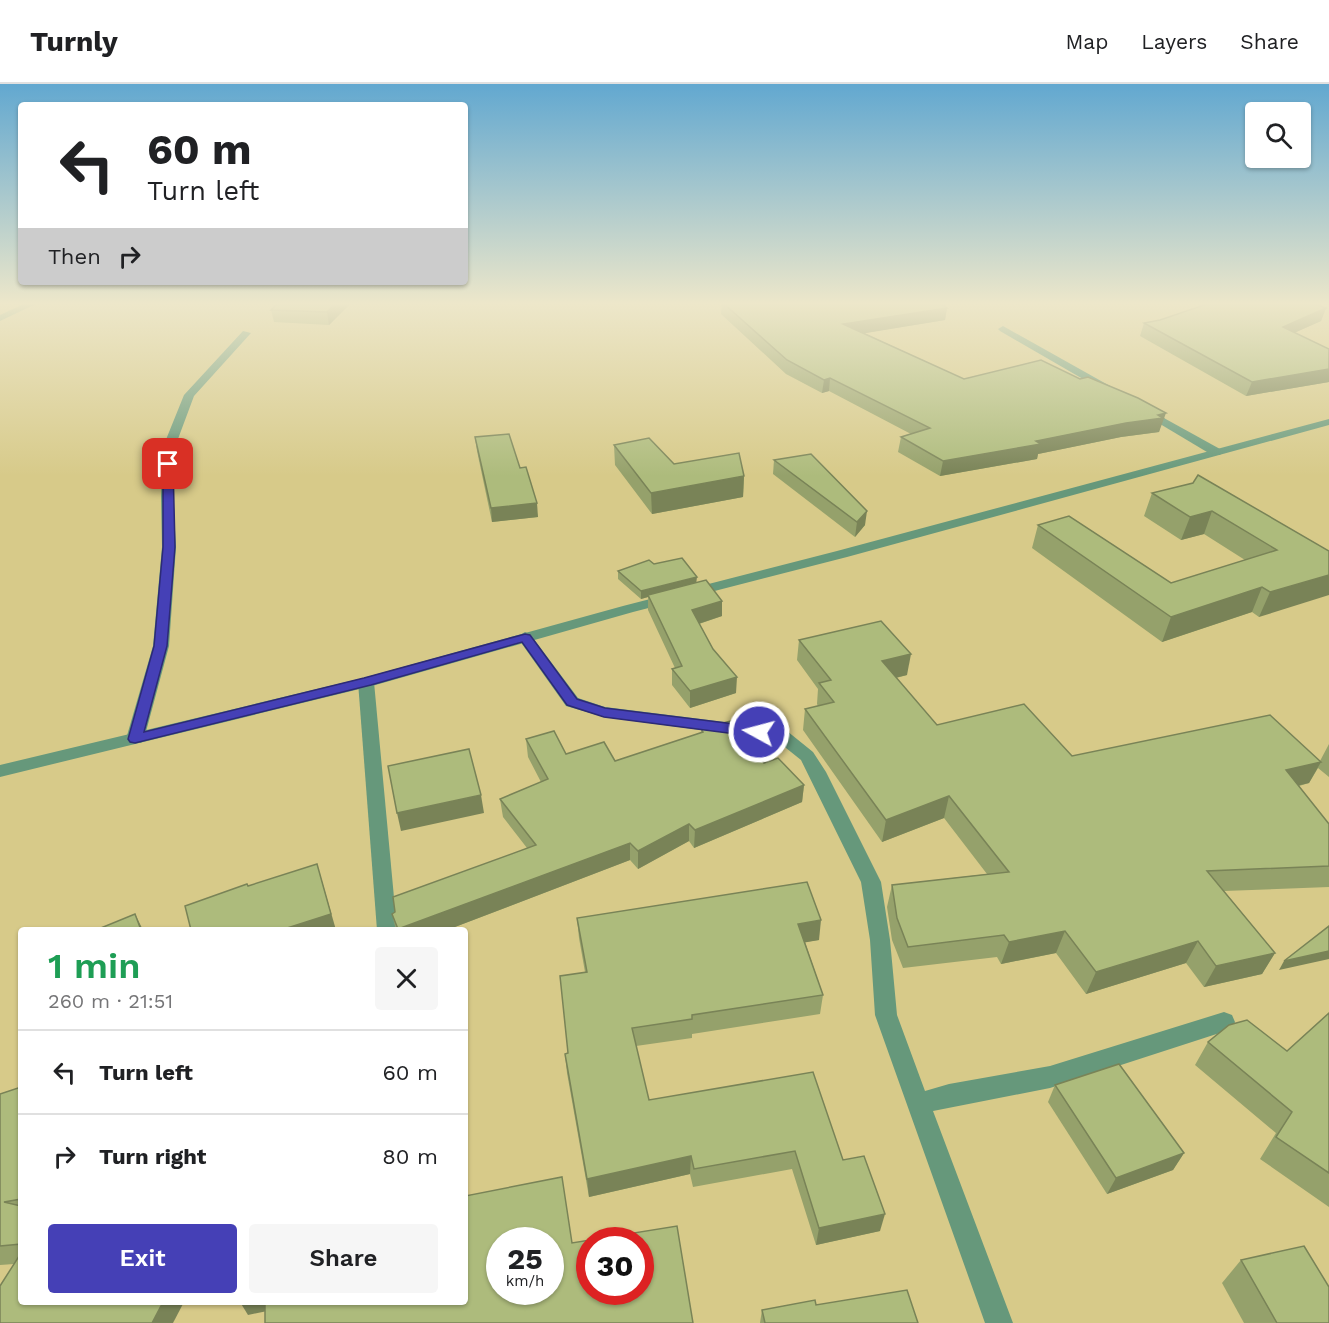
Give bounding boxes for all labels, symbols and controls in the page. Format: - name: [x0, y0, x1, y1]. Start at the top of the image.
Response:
- text: Turnly: [30, 25, 118, 58]
- text: Map: [1065, 29, 1108, 54]
- text: Layers: [1141, 29, 1207, 54]
- text: Share: [1240, 29, 1299, 54]
- map controls: [1245, 102, 1311, 168]
- button: search: [1245, 102, 1311, 168]
- text: 60 m: [147, 125, 251, 174]
- icon: left: [48, 126, 126, 204]
- text: Turn left: [147, 175, 259, 207]
- icon: right: [113, 240, 146, 273]
- text: Then: [48, 244, 101, 269]
- pin: [142, 438, 193, 489]
- icon: arrive: [151, 447, 184, 480]
- position arrow: [727, 700, 791, 764]
- text: 1 min: [48, 945, 140, 987]
- button: close: [375, 947, 438, 1010]
- text: 260 m · 21:51: [48, 989, 173, 1013]
- icon: left: [48, 1056, 81, 1089]
- text: Turn left: [99, 1060, 193, 1085]
- text: 60 m: [382, 1060, 438, 1085]
- icon: right: [48, 1140, 81, 1173]
- text: Turn right: [99, 1144, 206, 1169]
- text: 80 m: [382, 1144, 438, 1169]
- button: Exit: [48, 1224, 237, 1293]
- button: Share: [249, 1224, 438, 1293]
- speed limit sign: 30: [576, 1227, 654, 1305]
- text: 25: [507, 1241, 543, 1276]
- text: km/h: [506, 1272, 544, 1290]

